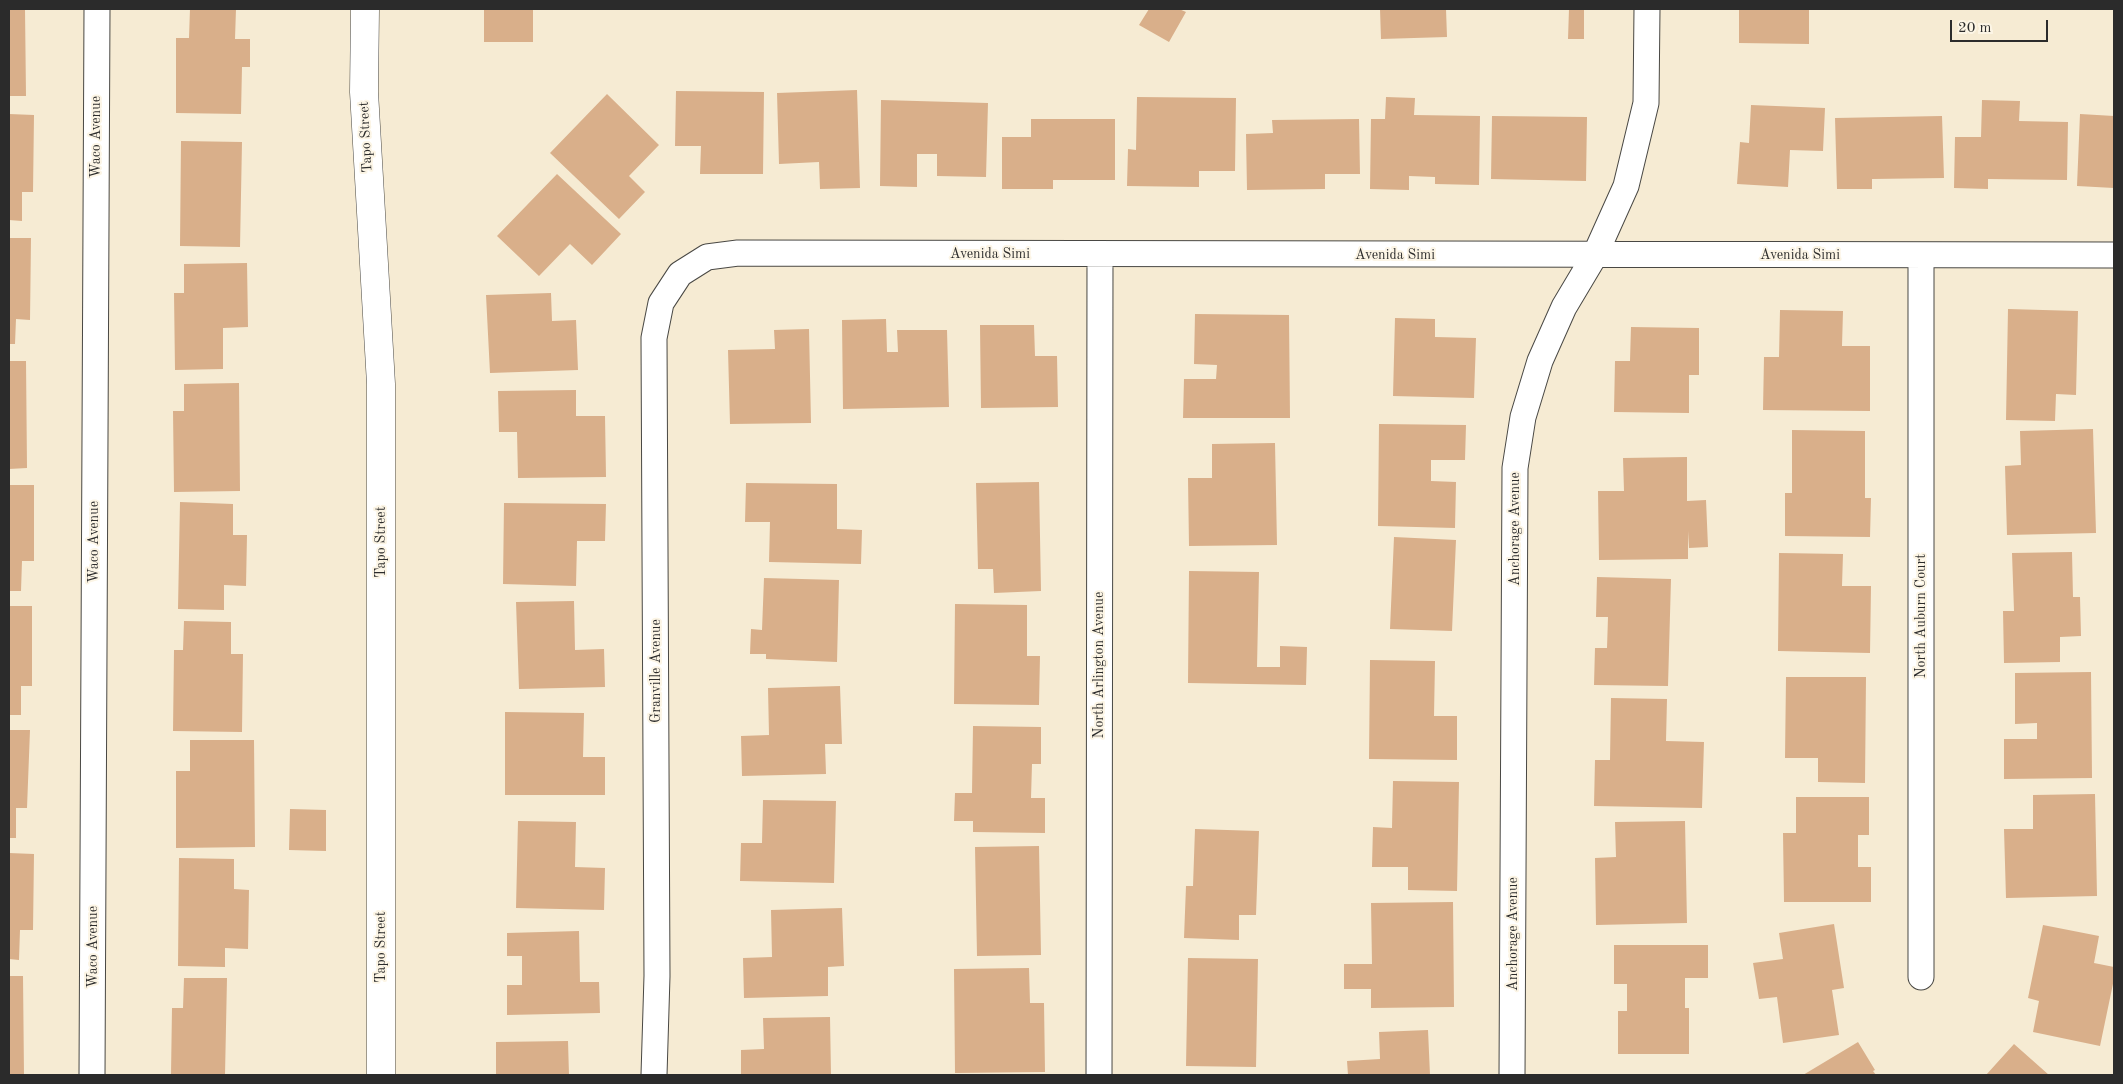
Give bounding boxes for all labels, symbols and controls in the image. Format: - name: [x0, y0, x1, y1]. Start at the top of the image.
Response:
- scale bar: [1953, 10, 2050, 42]
- text: 20 m: [1958, 21, 1992, 36]
- street label: Waco Avenue: [88, 96, 104, 178]
- street label: Tapo Street: [356, 101, 376, 173]
- street label: Avenida Simi: [950, 246, 1030, 262]
- street label: Avenida Simi: [1355, 247, 1435, 263]
- street label: Avenida Simi: [1760, 247, 1840, 263]
- street label: Anchorage Avenue: [1507, 472, 1523, 586]
- street label: Waco Avenue: [86, 501, 102, 583]
- street label: Tapo Street: [373, 506, 389, 578]
- street label: North Auburn Court: [1913, 554, 1929, 678]
- street label: North Arlington Avenue: [1091, 592, 1107, 738]
- street label: Granville Avenue: [648, 619, 664, 723]
- street label: Anchorage Avenue: [1505, 877, 1521, 991]
- street label: Waco Avenue: [85, 906, 101, 988]
- street label: Tapo Street: [373, 911, 389, 983]

